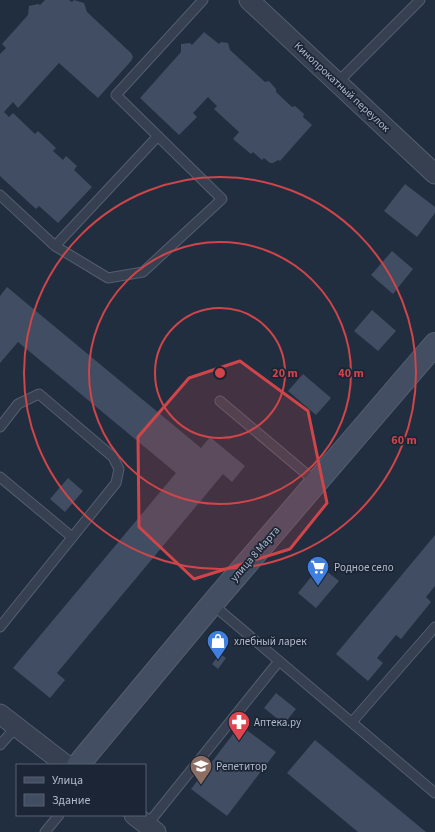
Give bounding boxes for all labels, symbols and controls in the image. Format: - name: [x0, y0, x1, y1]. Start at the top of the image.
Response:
- street label: Кинопрокатный переулок: [291, 39, 394, 136]
- text: 20 m: [272, 365, 298, 382]
- text: 40 m: [338, 365, 364, 382]
- centre of rings: [213, 366, 227, 380]
- text: 60 m: [391, 432, 417, 449]
- street label: улица 8 Марта: [227, 523, 283, 585]
- supermarket icon: Родное село: [305, 554, 331, 587]
- place label: Родное село: [334, 560, 394, 575]
- shop icon: хлебный ларек: [205, 628, 231, 661]
- place label: хлебный ларек: [234, 634, 307, 649]
- pharmacy icon: Аптека.ру: [226, 709, 252, 742]
- place label: Аптека.ру: [254, 715, 301, 730]
- school or university icon: Репетитор: [188, 753, 214, 786]
- place label: Репетитор: [216, 759, 267, 774]
- legend: [16, 764, 146, 816]
- text: Улица: [52, 772, 83, 789]
- text: Здание: [52, 792, 91, 809]

